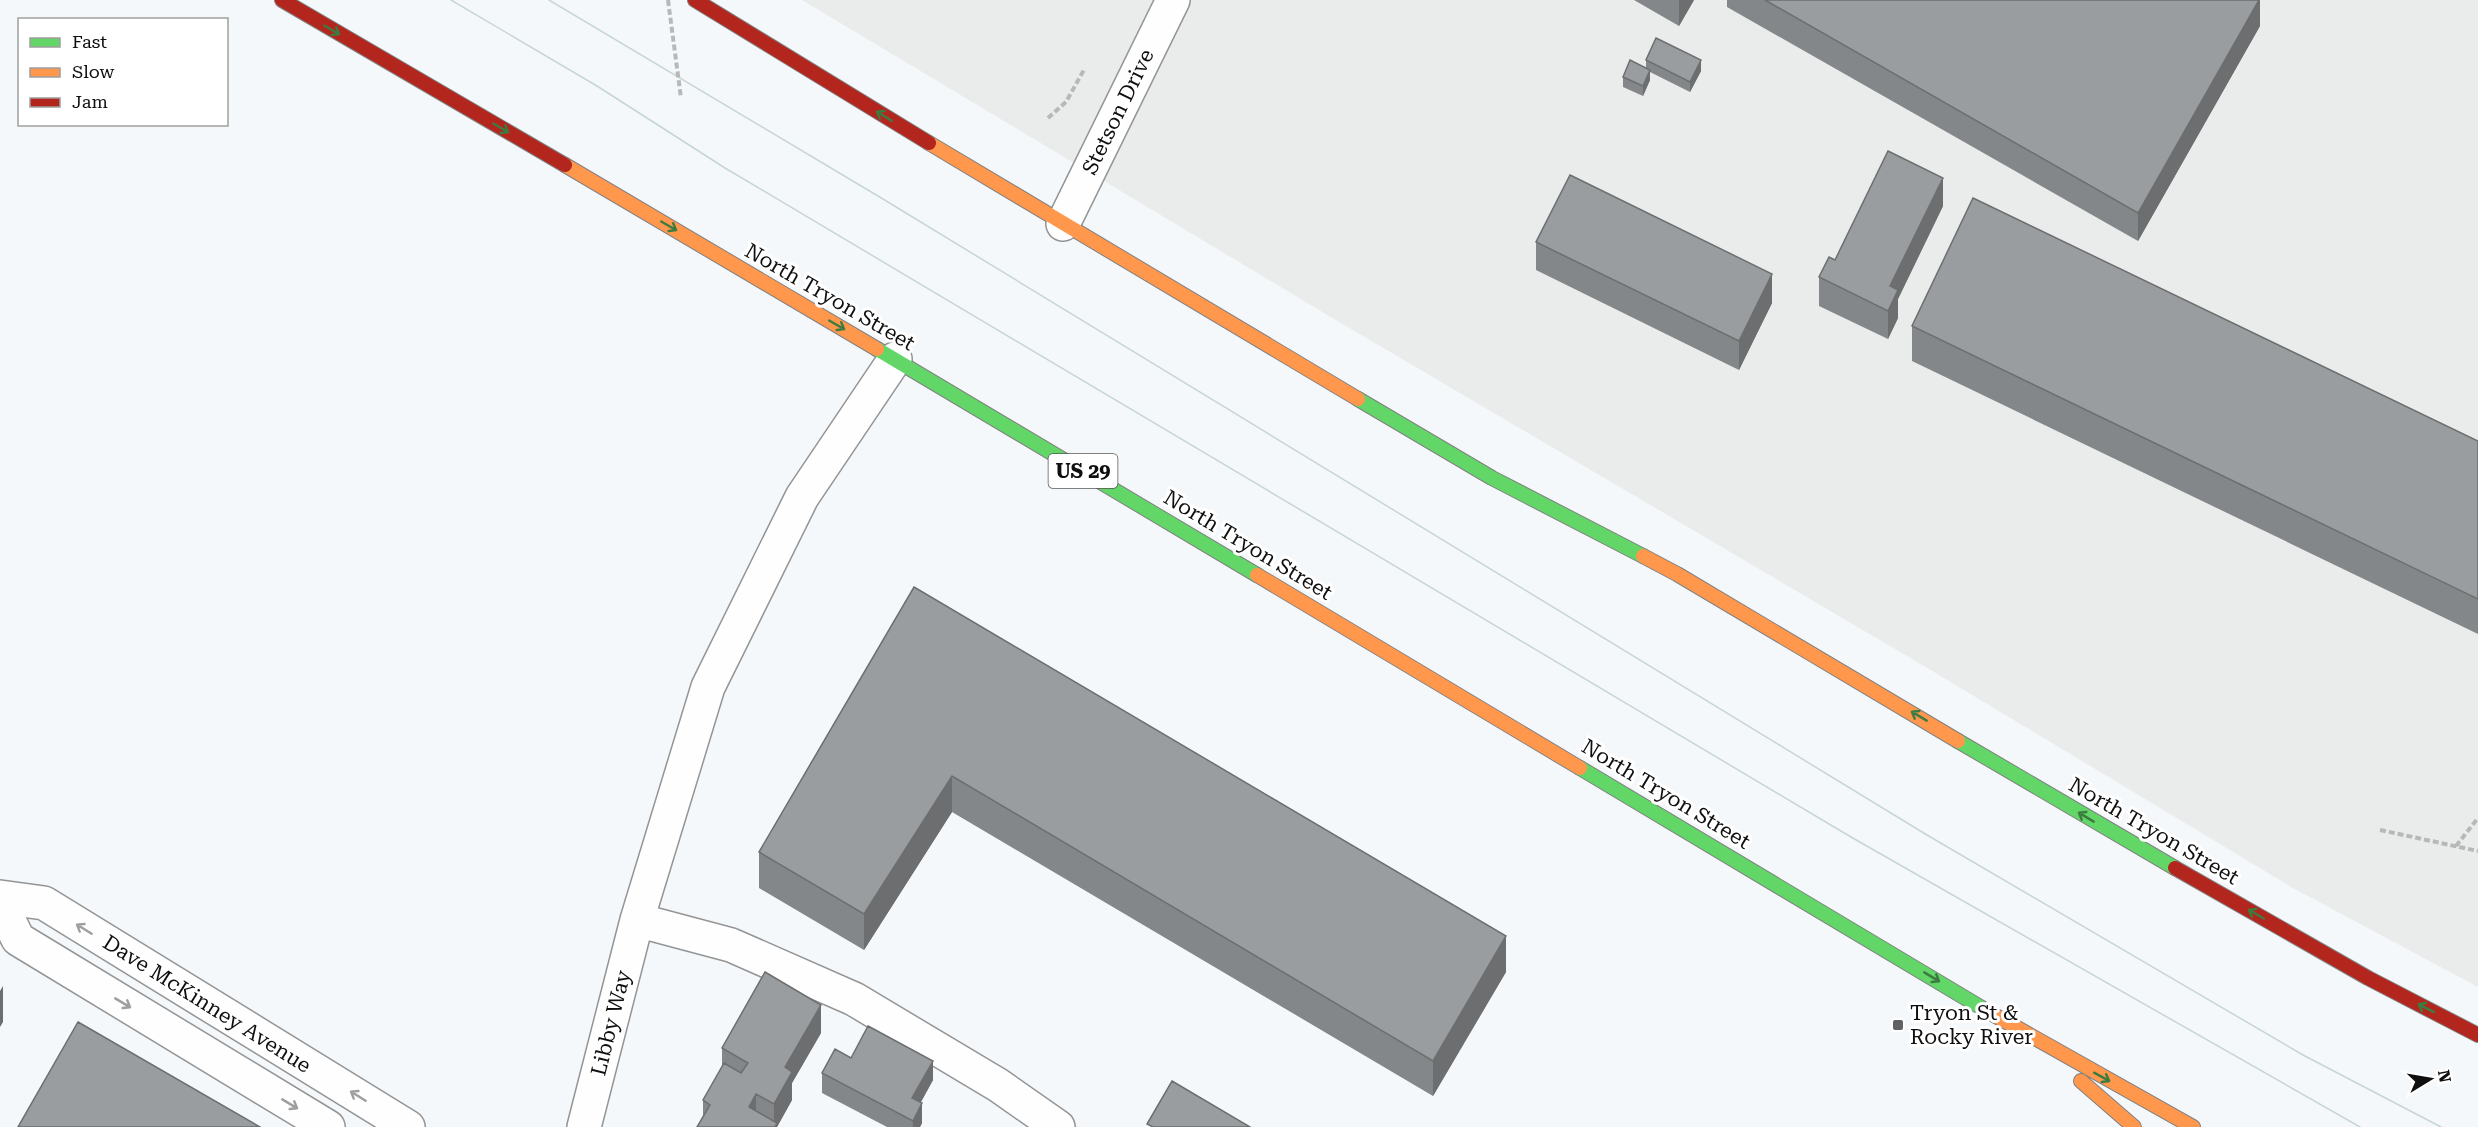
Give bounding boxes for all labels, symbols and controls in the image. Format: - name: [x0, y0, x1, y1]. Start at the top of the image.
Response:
- legend: [18, 18, 228, 126]
- one-way arrow: [323, 24, 340, 36]
- text: Fast: [72, 31, 107, 52]
- street label: Stetson Drive: [1077, 45, 1159, 179]
- text: Slow: [72, 61, 114, 82]
- text: Jam: [72, 91, 108, 112]
- one-way arrow: [876, 109, 893, 121]
- one-way arrow: [492, 122, 509, 134]
- one-way arrow: [660, 221, 677, 233]
- street label: North Tryon Street: [741, 239, 919, 355]
- one-way arrow: [828, 319, 845, 331]
- road number: US 29: [1048, 454, 1118, 488]
- street label: North Tryon Street: [1160, 485, 1337, 605]
- one-way arrow: [1911, 710, 1928, 722]
- street label: North Tryon Street: [1578, 734, 1755, 854]
- street label: North Tryon Street: [2065, 773, 2243, 889]
- one-way arrow: [2078, 810, 2095, 822]
- one-way arrow: [2248, 907, 2265, 919]
- one-way arrow: [76, 922, 93, 934]
- street label: Dave McKinney Avenue: [99, 930, 315, 1078]
- street label: Libby Way: [586, 967, 636, 1078]
- one-way arrow: [1923, 971, 1940, 983]
- one-way arrow: [114, 997, 131, 1009]
- place label: Tryon St & Rocky River: [1910, 1001, 2033, 1049]
- one-way arrow: [2418, 1002, 2435, 1014]
- marker: Tryon St & Rocky River: [1891, 1018, 1905, 1032]
- north arrow: [2400, 1049, 2460, 1109]
- text: N: [2434, 1068, 2455, 1084]
- one-way arrow: [2093, 1071, 2110, 1083]
- one-way arrow: [350, 1090, 367, 1102]
- one-way arrow: [281, 1098, 298, 1110]

